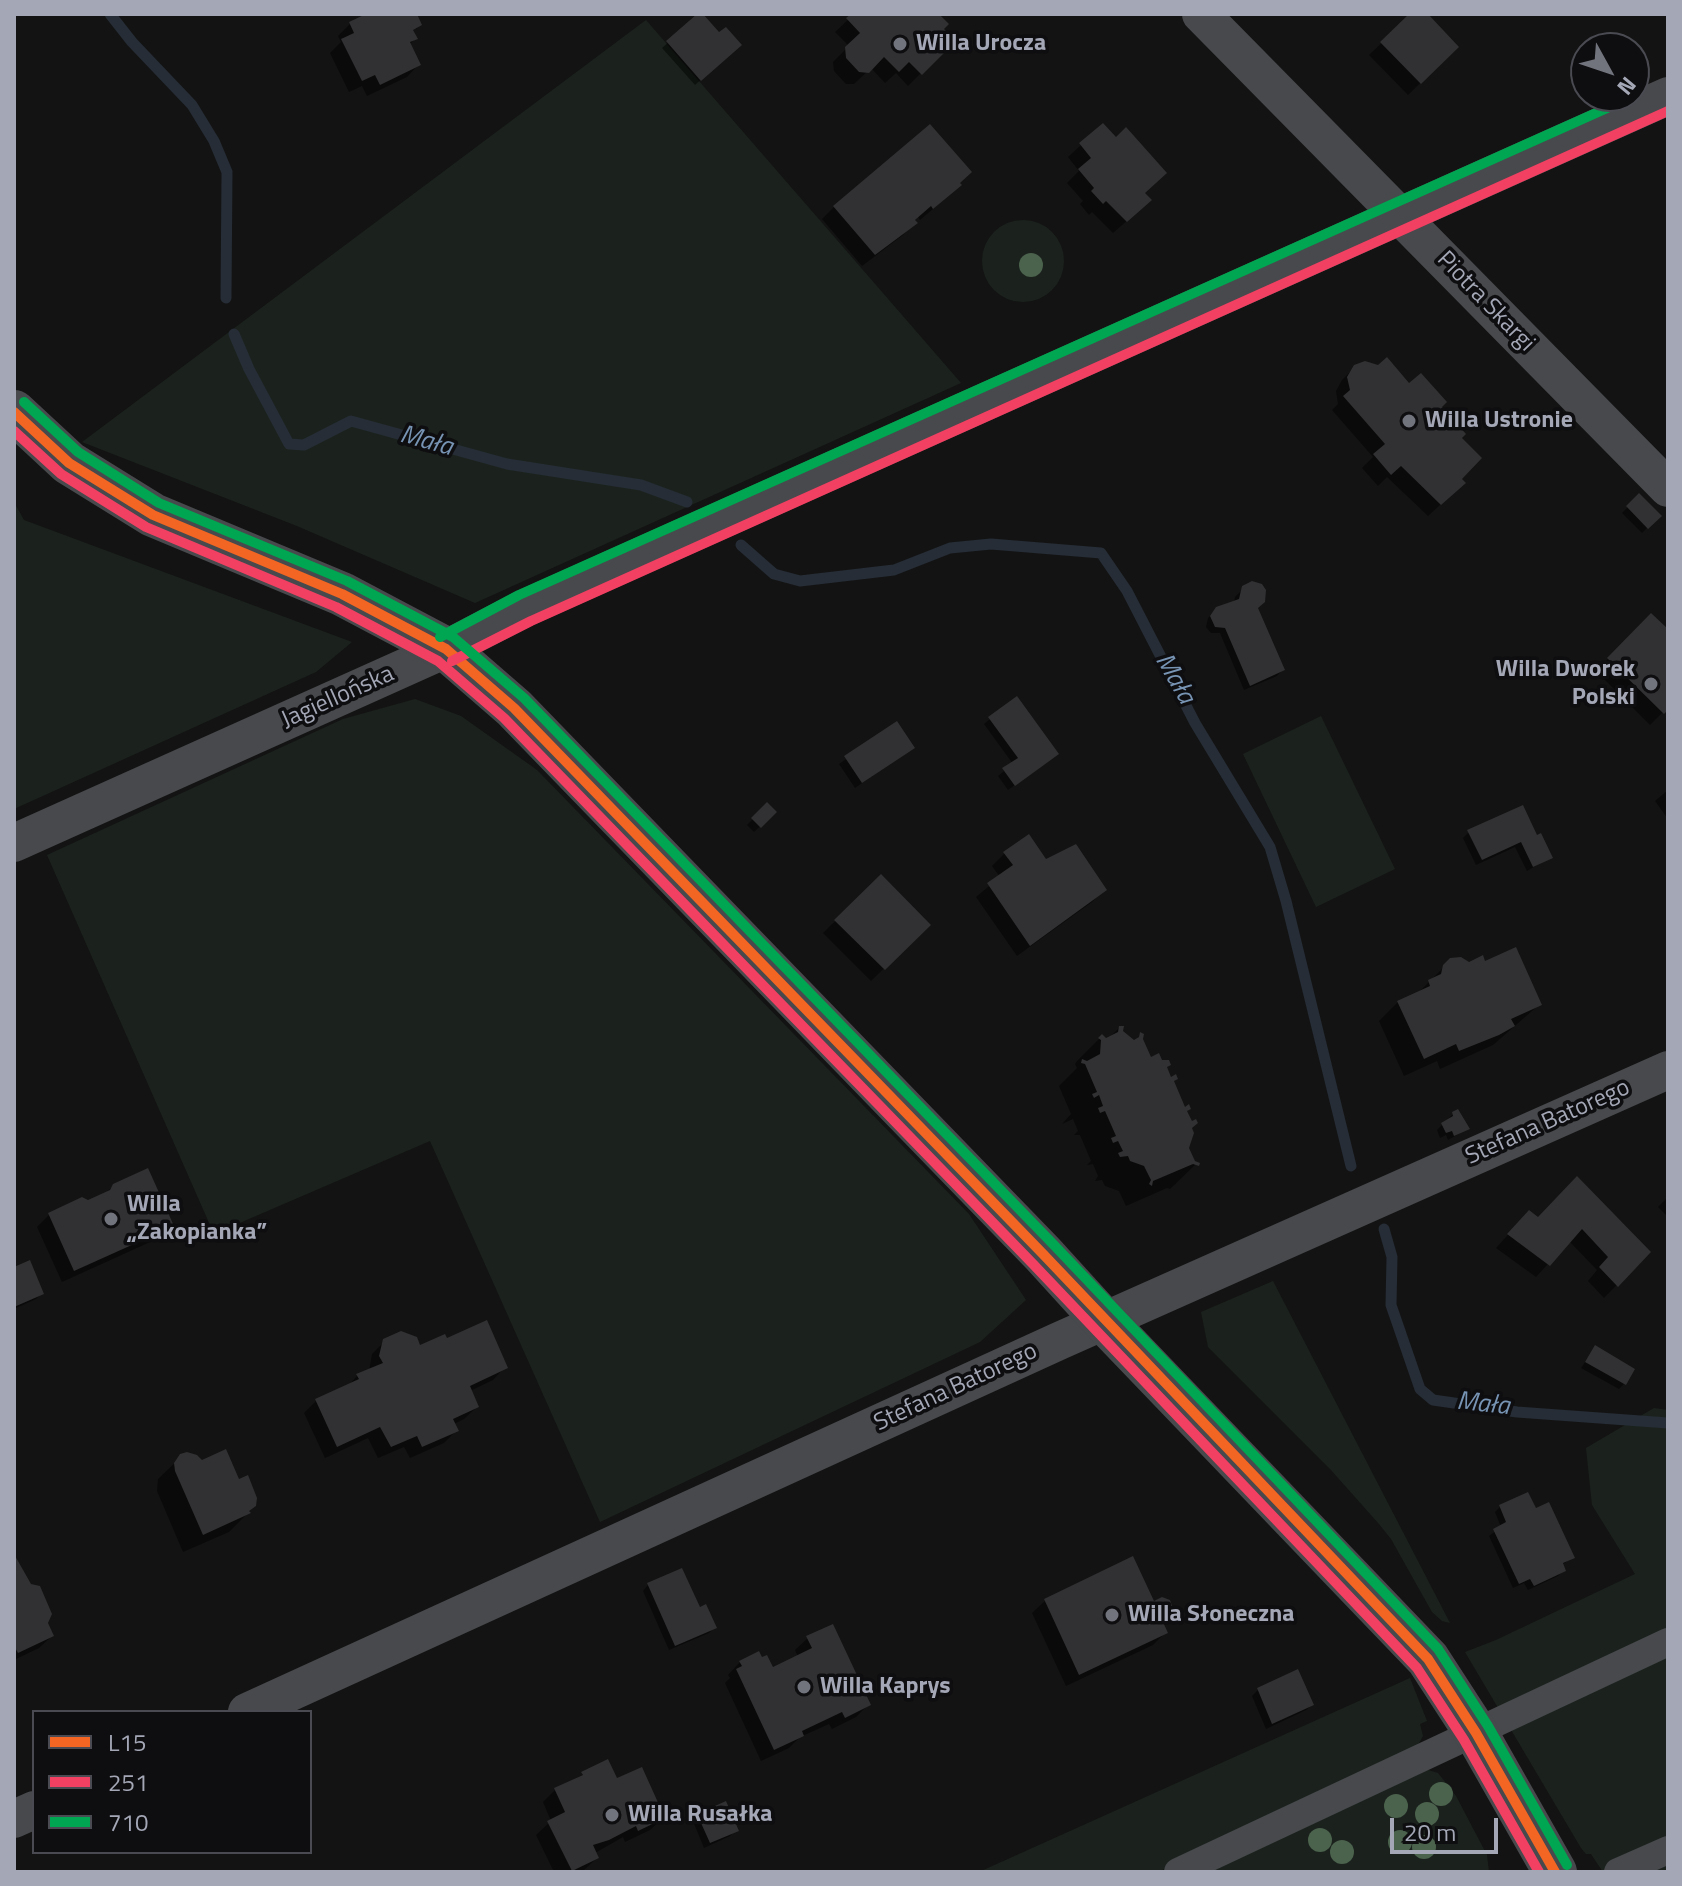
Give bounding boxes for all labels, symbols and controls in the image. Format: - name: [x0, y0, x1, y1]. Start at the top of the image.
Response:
- place label: Willa Urocza: [916, 30, 1046, 58]
- north arrow: [1570, 32, 1650, 112]
- marker: Willa Urocza: [891, 35, 909, 53]
- text: N: [1609, 69, 1645, 103]
- street label: Piotra Skargi: [1430, 246, 1540, 358]
- place label: Willa Ustronie: [1425, 407, 1573, 435]
- marker: Willa Ustronie: [1400, 412, 1418, 430]
- water label: Mała: [396, 420, 456, 464]
- water label: Mała: [1147, 648, 1201, 710]
- place label: Willa Dworek Polski: [1496, 656, 1635, 712]
- street label: Jagiellońska: [277, 660, 399, 736]
- marker: Willa Dworek Polski: [1642, 675, 1660, 693]
- street label: Stefana Batorego: [1461, 1074, 1635, 1172]
- place label: Willa „Zakopianka”: [127, 1191, 267, 1247]
- marker: Willa „Zakopianka”: [102, 1210, 120, 1228]
- street label: Stefana Batorego: [870, 1338, 1042, 1438]
- water label: Mała: [1455, 1387, 1511, 1423]
- place label: Willa Słoneczna: [1128, 1601, 1295, 1629]
- marker: Willa Słoneczna: [1103, 1606, 1121, 1624]
- place label: Willa Kaprys: [820, 1673, 951, 1701]
- marker: Willa Kaprys: [795, 1678, 813, 1696]
- legend: [32, 1710, 312, 1854]
- text: L15: [108, 1724, 146, 1760]
- text: 251: [108, 1764, 148, 1800]
- place label: Willa Rusałka: [628, 1801, 773, 1829]
- scale bar: [1394, 1802, 1502, 1852]
- text: 710: [108, 1804, 148, 1840]
- marker: Willa Rusałka: [603, 1806, 621, 1824]
- text: 20 m: [1404, 1814, 1456, 1850]

